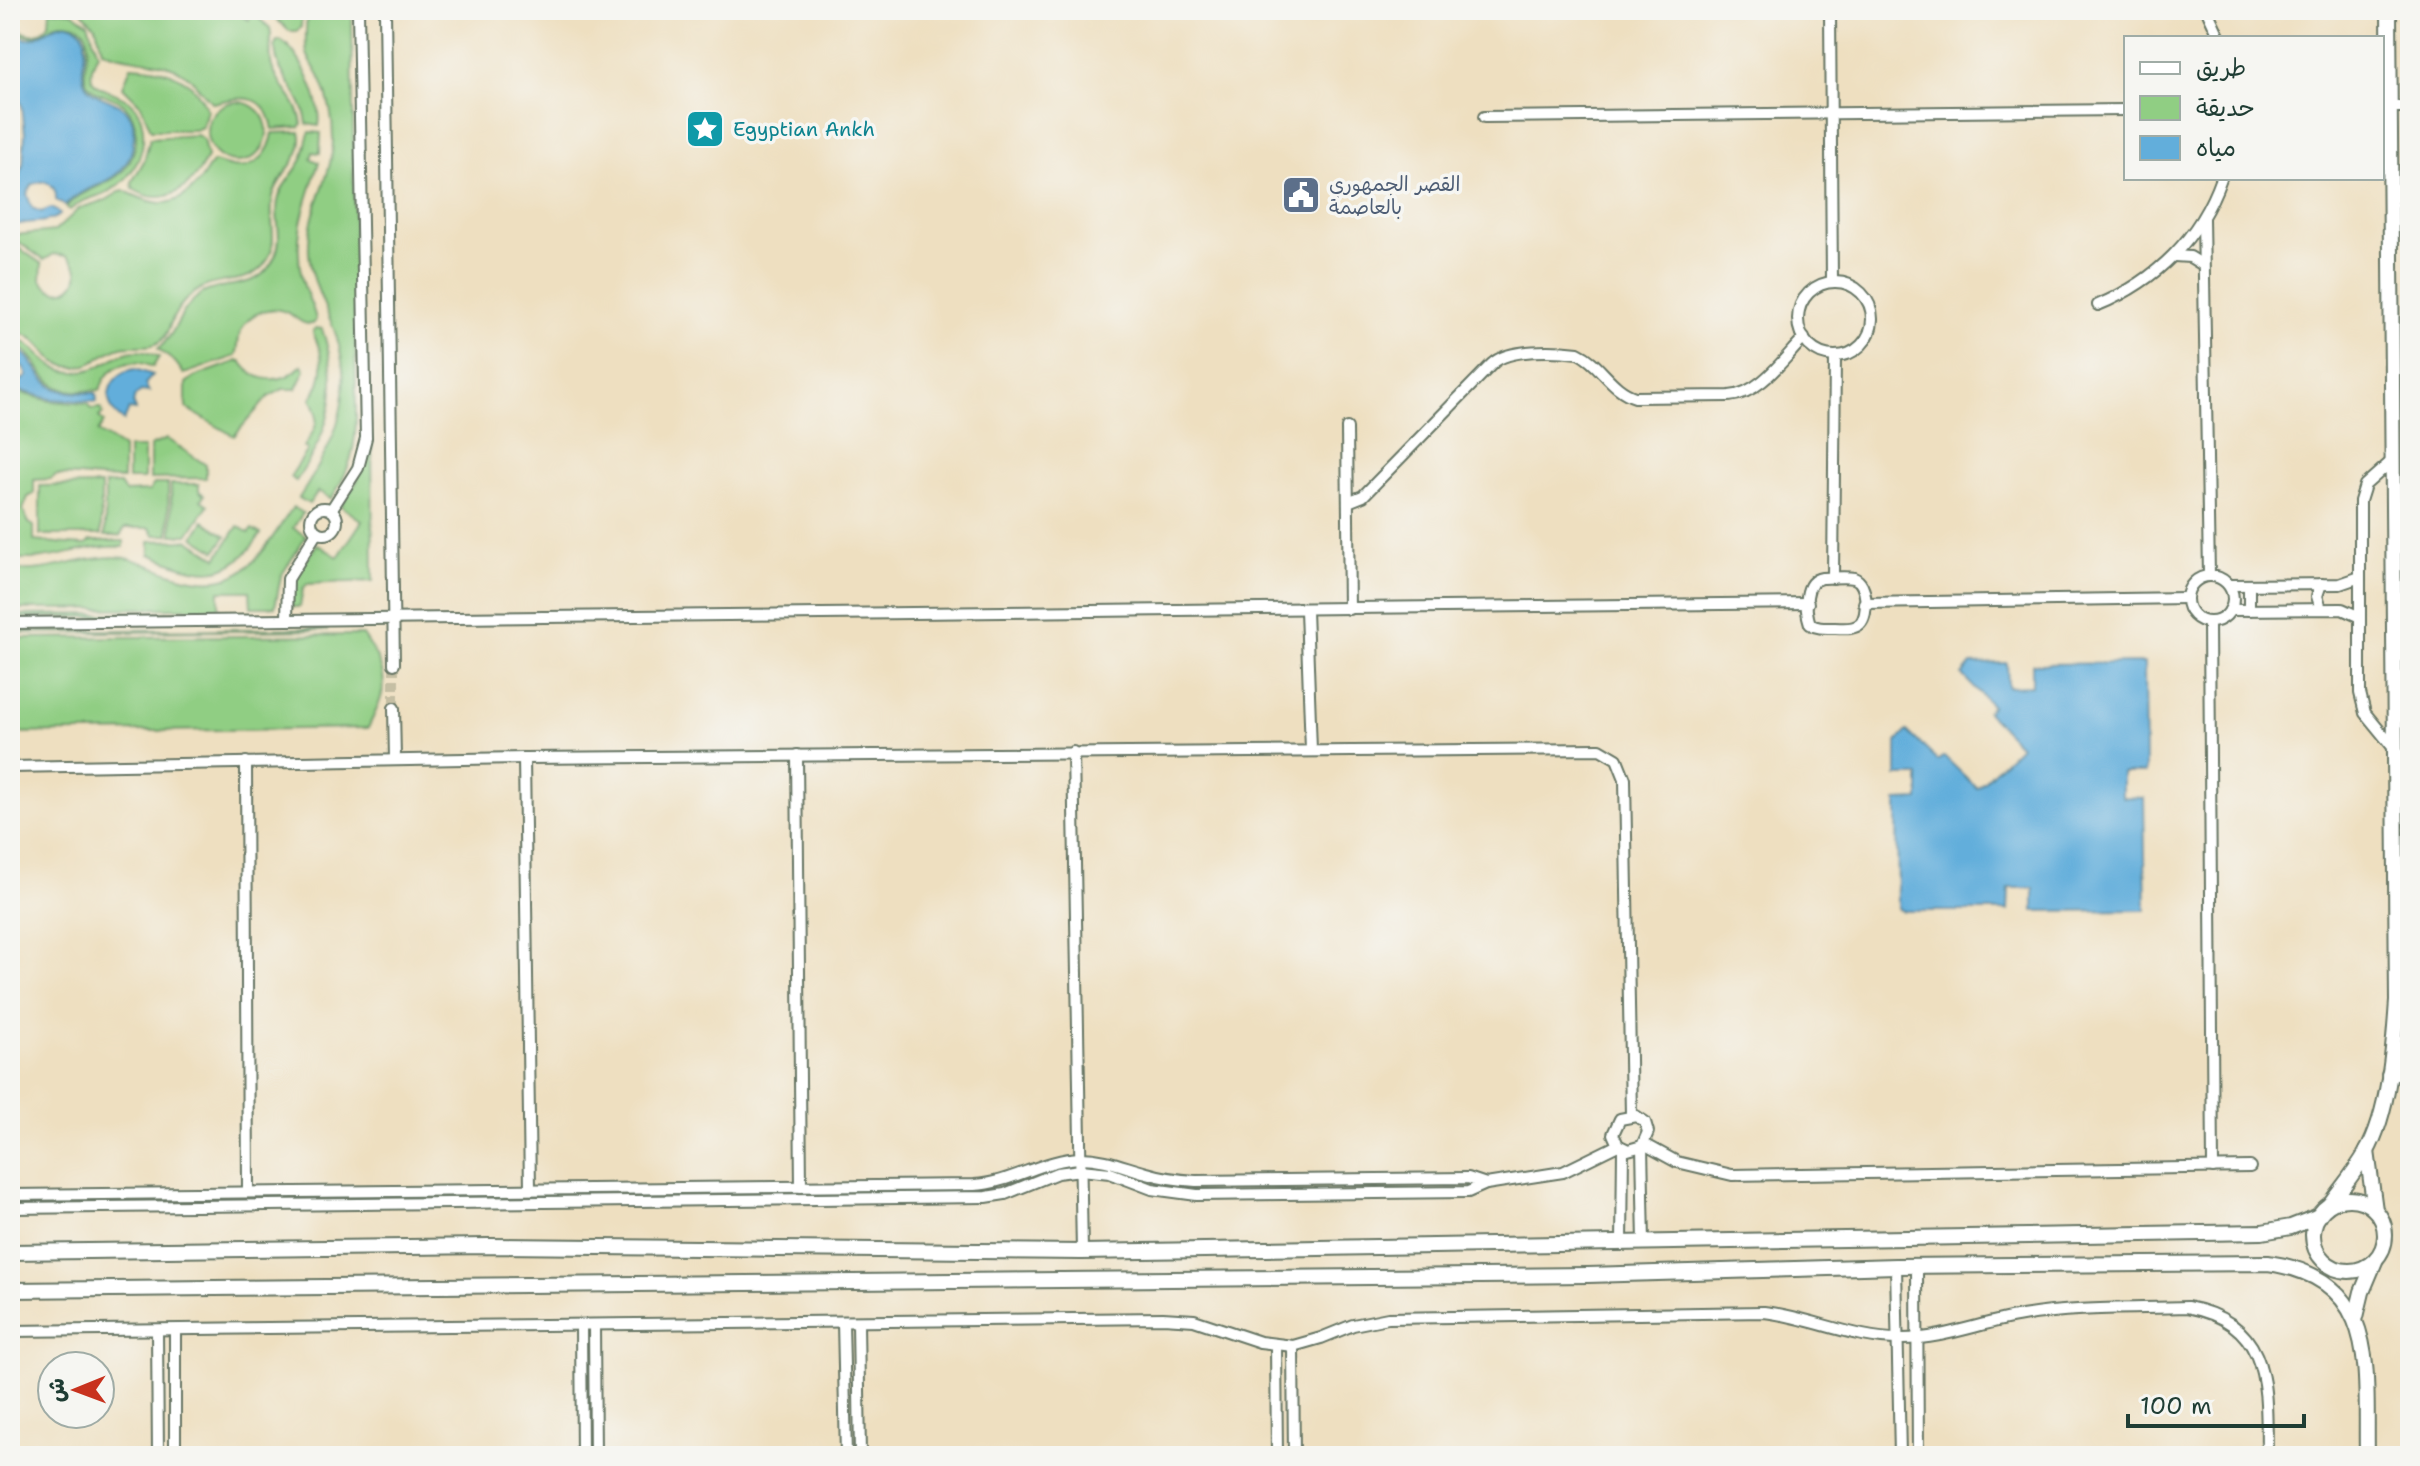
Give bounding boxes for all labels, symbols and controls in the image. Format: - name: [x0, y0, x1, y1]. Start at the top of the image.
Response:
- legend: [2124, 36, 2384, 180]
- text: طريق: [2196, 52, 2246, 84]
- text: حديقة: [2196, 92, 2255, 124]
- place icon: Egyptian Ankh: [684, 108, 726, 150]
- place label: Egyptian Ankh: [733, 116, 875, 142]
- text: مياه: [2196, 132, 2236, 164]
- place label: القصر الجمهوري بالعاصمة: [1329, 171, 1460, 220]
- public building icon: القصر الجمهوري بالعاصمة: [1280, 174, 1322, 216]
- north arrow: [36, 1350, 116, 1430]
- text: ش: [42, 1378, 71, 1403]
- scale bar: [2128, 1378, 2304, 1428]
- text: 100 m: [2140, 1390, 2212, 1422]

